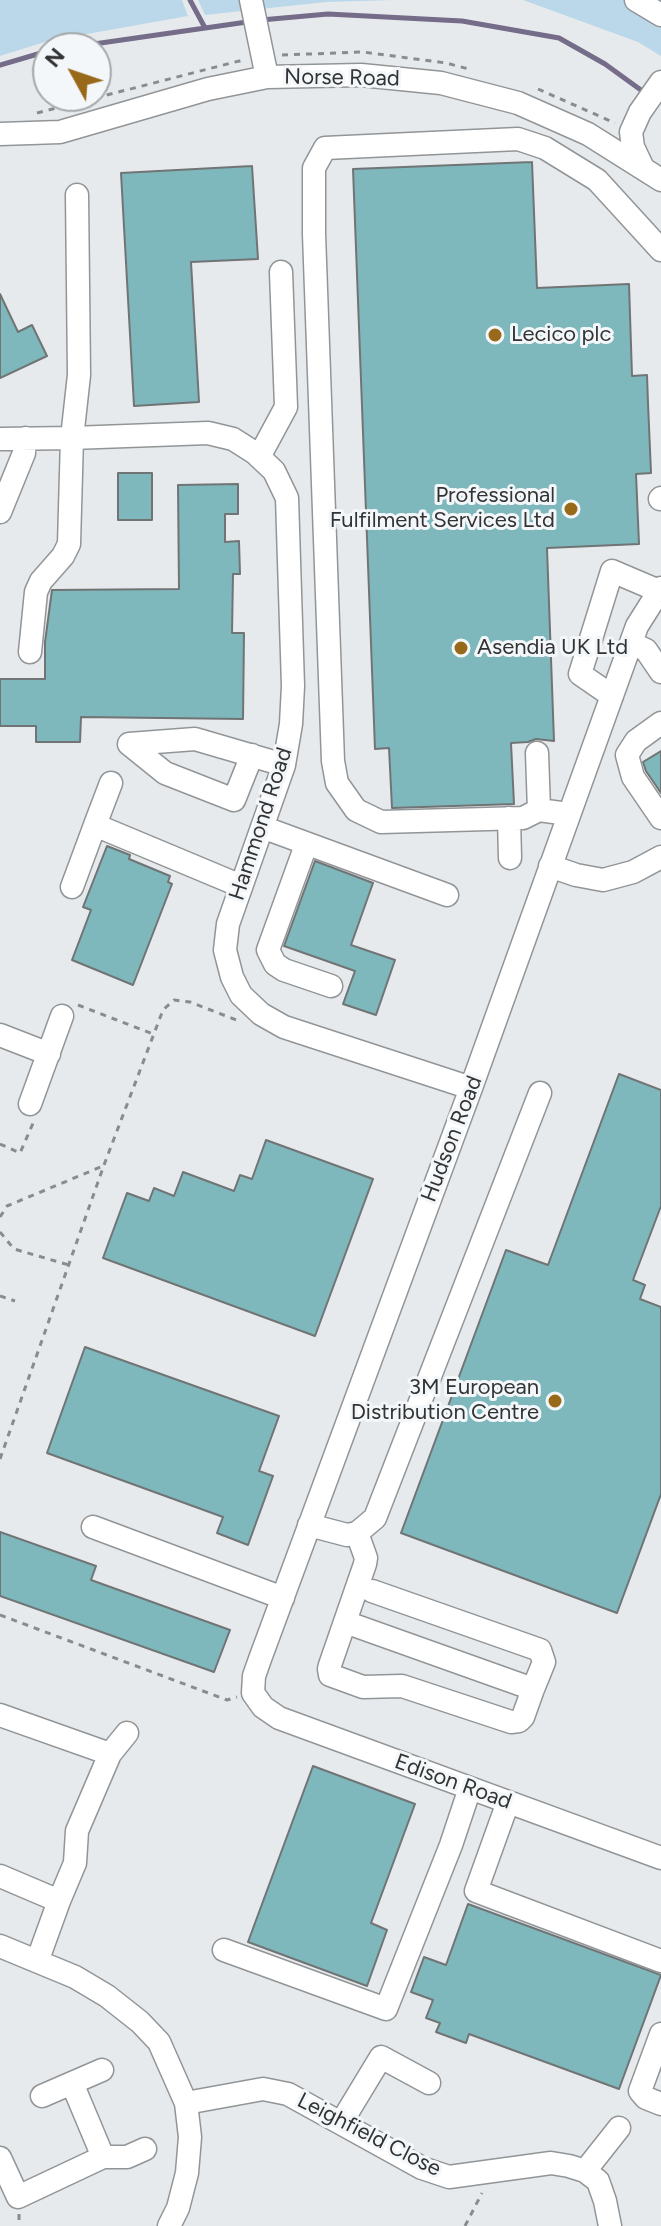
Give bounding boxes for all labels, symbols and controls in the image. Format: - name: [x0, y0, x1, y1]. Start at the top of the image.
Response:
- north arrow: [32, 32, 112, 112]
- text: N: [39, 42, 71, 73]
- street label: Norse Road: [284, 64, 400, 92]
- place label: Lecico plc: [511, 322, 611, 348]
- marker: Lecico plc: [486, 326, 504, 344]
- place label: Professional Fulfilment Services Ltd: [330, 483, 555, 534]
- marker: Professional Fulfilment Services Ltd: [562, 500, 580, 518]
- place label: Asendia UK Ltd: [477, 635, 628, 661]
- marker: Asendia UK Ltd: [452, 639, 470, 657]
- street label: Hammond Road: [224, 744, 298, 904]
- street label: Hudson Road: [416, 1072, 488, 1206]
- place label: 3M European Distribution Centre: [351, 1375, 539, 1426]
- marker: 3M European Distribution Centre: [546, 1392, 564, 1410]
- street label: Edison Road: [391, 1749, 515, 1815]
- street label: Leighfield Close: [293, 2087, 445, 2183]

